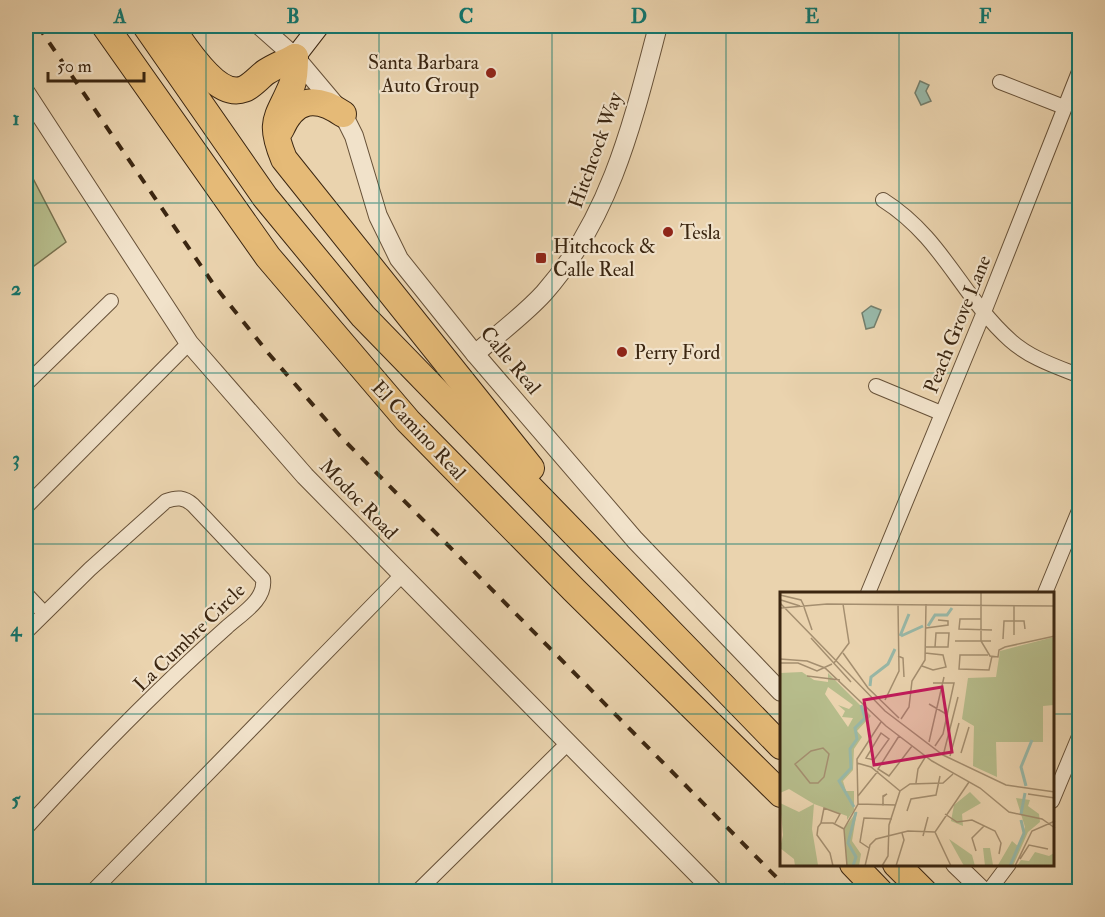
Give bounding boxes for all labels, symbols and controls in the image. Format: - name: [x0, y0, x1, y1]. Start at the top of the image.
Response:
- text: A: [113, 4, 127, 29]
- text: B: [286, 4, 300, 29]
- text: C: [459, 4, 473, 29]
- text: D: [631, 4, 647, 29]
- text: E: [805, 4, 820, 29]
- text: F: [979, 4, 992, 29]
- scale bar: [48, 45, 144, 83]
- place label: Santa Barbara Auto Group: [368, 50, 480, 99]
- text: 50 m: [57, 55, 92, 78]
- marker: Santa Barbara Auto Group: [484, 66, 498, 80]
- street label: Hitchcock Way: [563, 88, 628, 212]
- text: 1: [12, 106, 20, 131]
- place label: Tesla: [680, 220, 722, 245]
- marker: Tesla: [661, 225, 675, 239]
- place label: Hitchcock & Calle Real: [553, 234, 656, 282]
- marker: Hitchcock & Calle Real: [534, 251, 548, 265]
- street label: Peach Grove Lane: [918, 252, 997, 397]
- text: 2: [11, 276, 21, 301]
- street label: Calle Real: [475, 321, 546, 400]
- place label: Perry Ford: [634, 340, 720, 365]
- marker: Perry Ford: [615, 345, 629, 359]
- street label: El Camino Real: [366, 375, 471, 485]
- text: 3: [12, 446, 20, 471]
- street label: Modoc Road: [314, 454, 403, 545]
- street label: La Cumbre Circle: [128, 578, 250, 697]
- inset map: [780, 592, 1054, 866]
- text: 4: [10, 617, 23, 642]
- text: 5: [12, 787, 22, 812]

